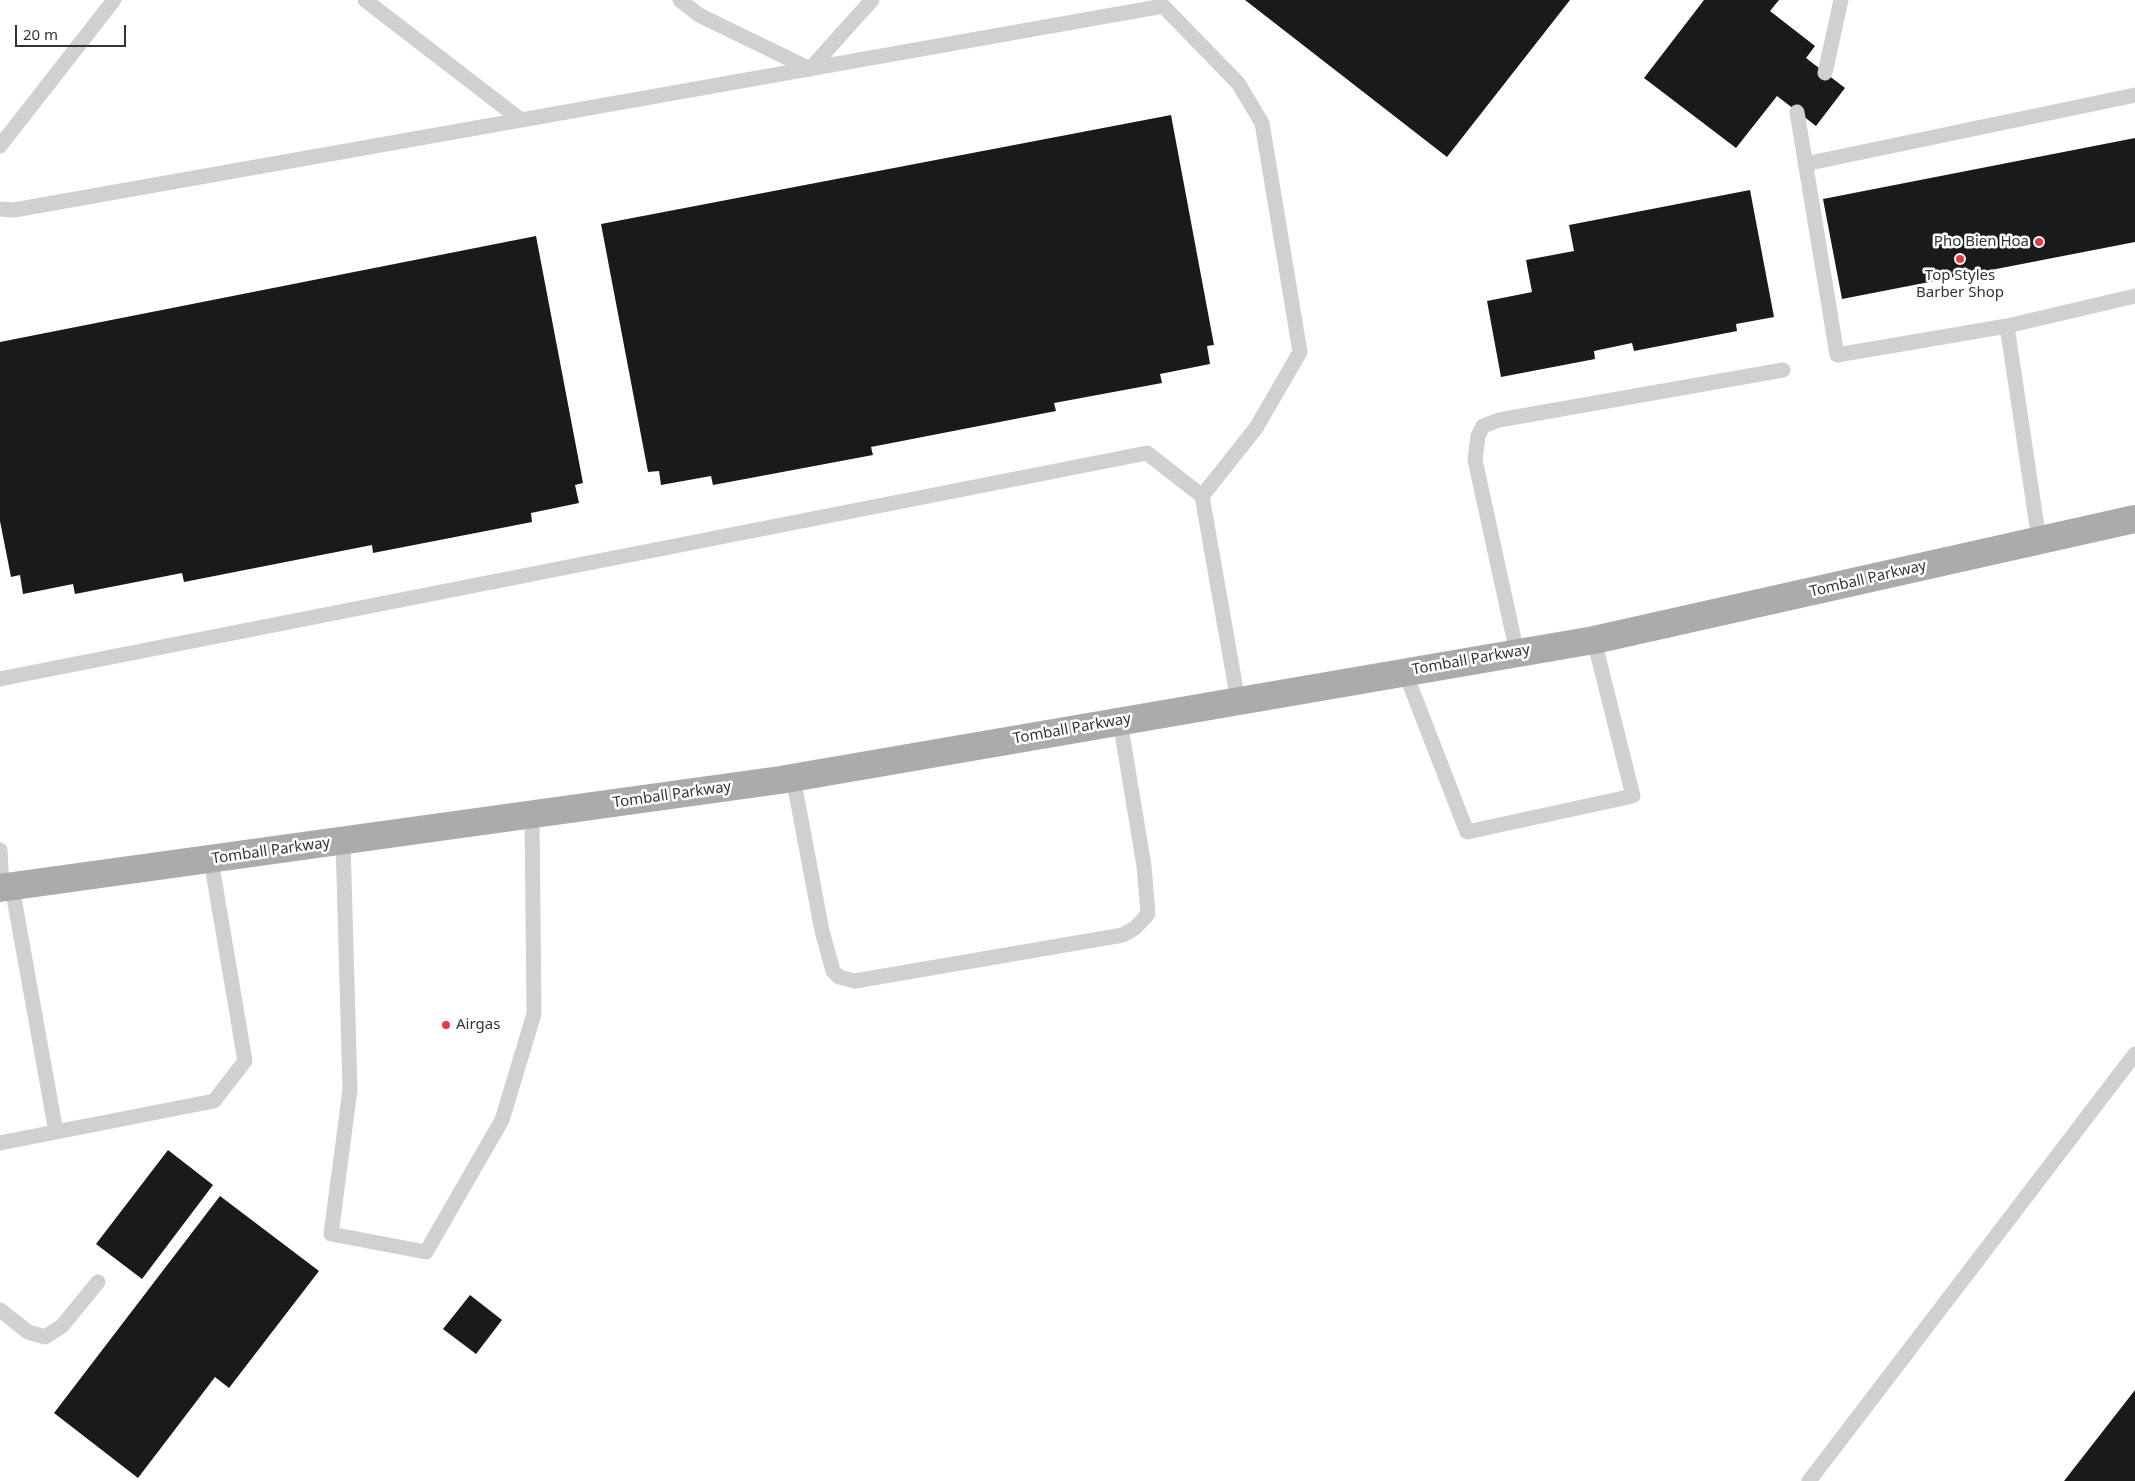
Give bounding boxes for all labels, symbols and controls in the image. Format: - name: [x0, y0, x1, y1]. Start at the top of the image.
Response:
- scale bar: [18, 15, 129, 47]
- text: 20 m: [23, 24, 58, 44]
- place label: Pho Bien Hoa: [1934, 233, 2029, 251]
- marker: Pho Bien Hoa: [2033, 236, 2045, 248]
- marker: Top Styles Barber Shop: [1954, 253, 1966, 265]
- place label: Top Styles Barber Shop: [1916, 267, 2004, 302]
- street label: Tomball Parkway: [1808, 557, 1928, 601]
- street label: Tomball Parkway: [1411, 641, 1531, 679]
- street label: Tomball Parkway: [1012, 710, 1132, 748]
- street label: Tomball Parkway: [612, 778, 732, 812]
- street label: Tomball Parkway: [211, 834, 331, 868]
- place label: Airgas: [456, 1016, 500, 1034]
- marker: Airgas: [440, 1019, 452, 1031]

